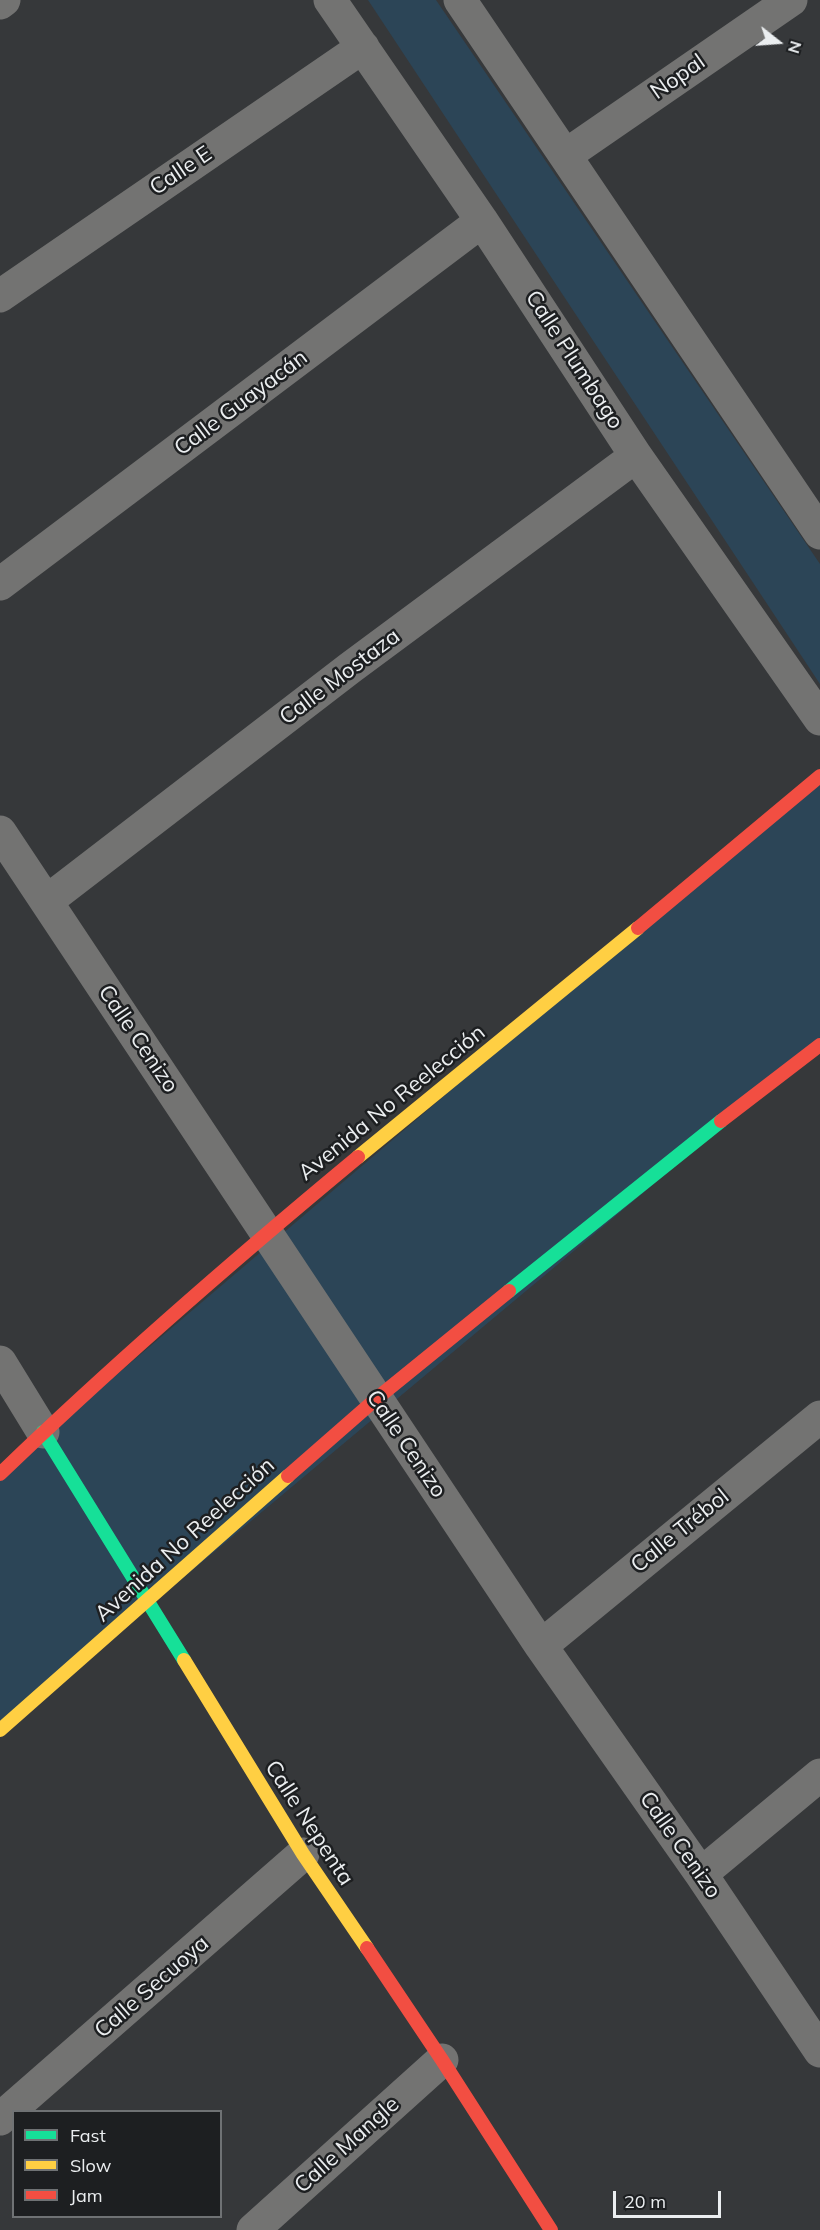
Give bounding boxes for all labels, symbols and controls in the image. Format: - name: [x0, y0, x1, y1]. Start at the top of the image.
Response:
- north arrow: [748, 12, 808, 72]
- text: N: [784, 39, 807, 56]
- street label: Nopal: [646, 49, 710, 105]
- street label: Calle E: [145, 141, 217, 201]
- street label: Calle Plumbago: [519, 286, 629, 434]
- street label: Calle Guayacán: [169, 344, 313, 462]
- street label: Calle Mostaza: [275, 623, 405, 731]
- street label: Calle Cenizo: [92, 980, 184, 1098]
- street label: Avenida No Reelección: [293, 1020, 491, 1186]
- street label: Calle Cenizo: [360, 1385, 452, 1503]
- street label: Avenida No Reelección: [90, 1452, 280, 1628]
- street label: Calle Trébol: [626, 1483, 734, 1579]
- street label: Calle Nepenta: [259, 1756, 359, 1890]
- street label: Calle Cenizo: [634, 1787, 726, 1903]
- street label: Calle Secuoya: [90, 1930, 214, 2044]
- street label: Calle Mangle: [289, 2091, 405, 2199]
- legend: [12, 2110, 222, 2218]
- text: Fast: [70, 2124, 106, 2147]
- text: Slow: [70, 2154, 111, 2177]
- scale bar: [616, 2179, 724, 2217]
- text: Jam: [70, 2184, 103, 2207]
- text: 20 m: [624, 2190, 666, 2213]

